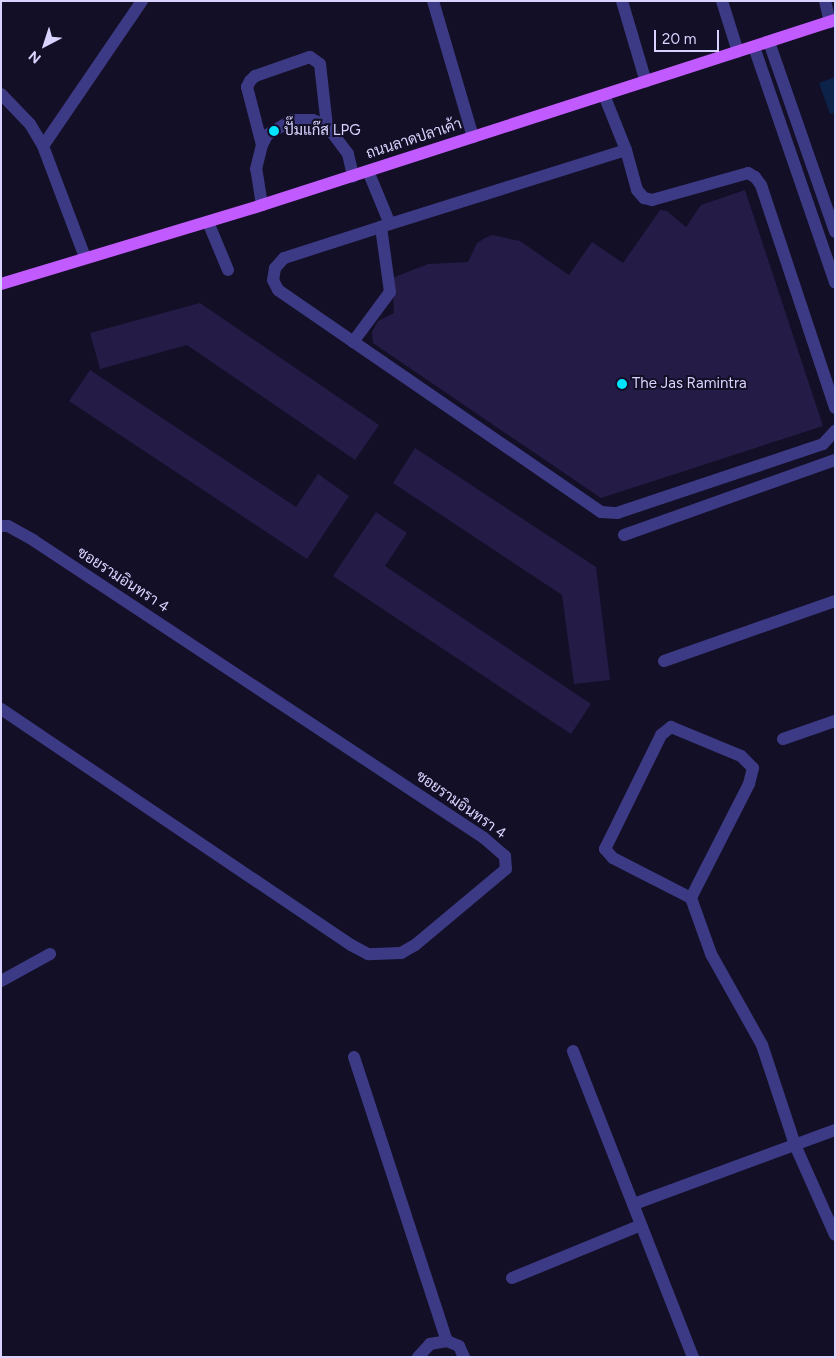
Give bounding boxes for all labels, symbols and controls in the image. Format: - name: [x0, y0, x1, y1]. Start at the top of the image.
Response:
- north arrow: [20, 20, 70, 70]
- scale bar: [656, 20, 721, 52]
- text: 20 m: [662, 30, 696, 48]
- text: N: [25, 47, 45, 67]
- street label: ถนนลาดปลาเค้า: [364, 115, 464, 163]
- place label: ปั๊มแก๊ส LPG: [284, 122, 361, 140]
- marker: ปั๊มแก๊ส LPG: [268, 125, 280, 137]
- place label: The Jas Ramintra: [632, 375, 747, 393]
- marker: The Jas Ramintra: [616, 378, 628, 390]
- street label: ซอยรามอินทรา 4: [74, 544, 172, 616]
- street label: ซอยรามอินทรา 4: [412, 767, 510, 843]

